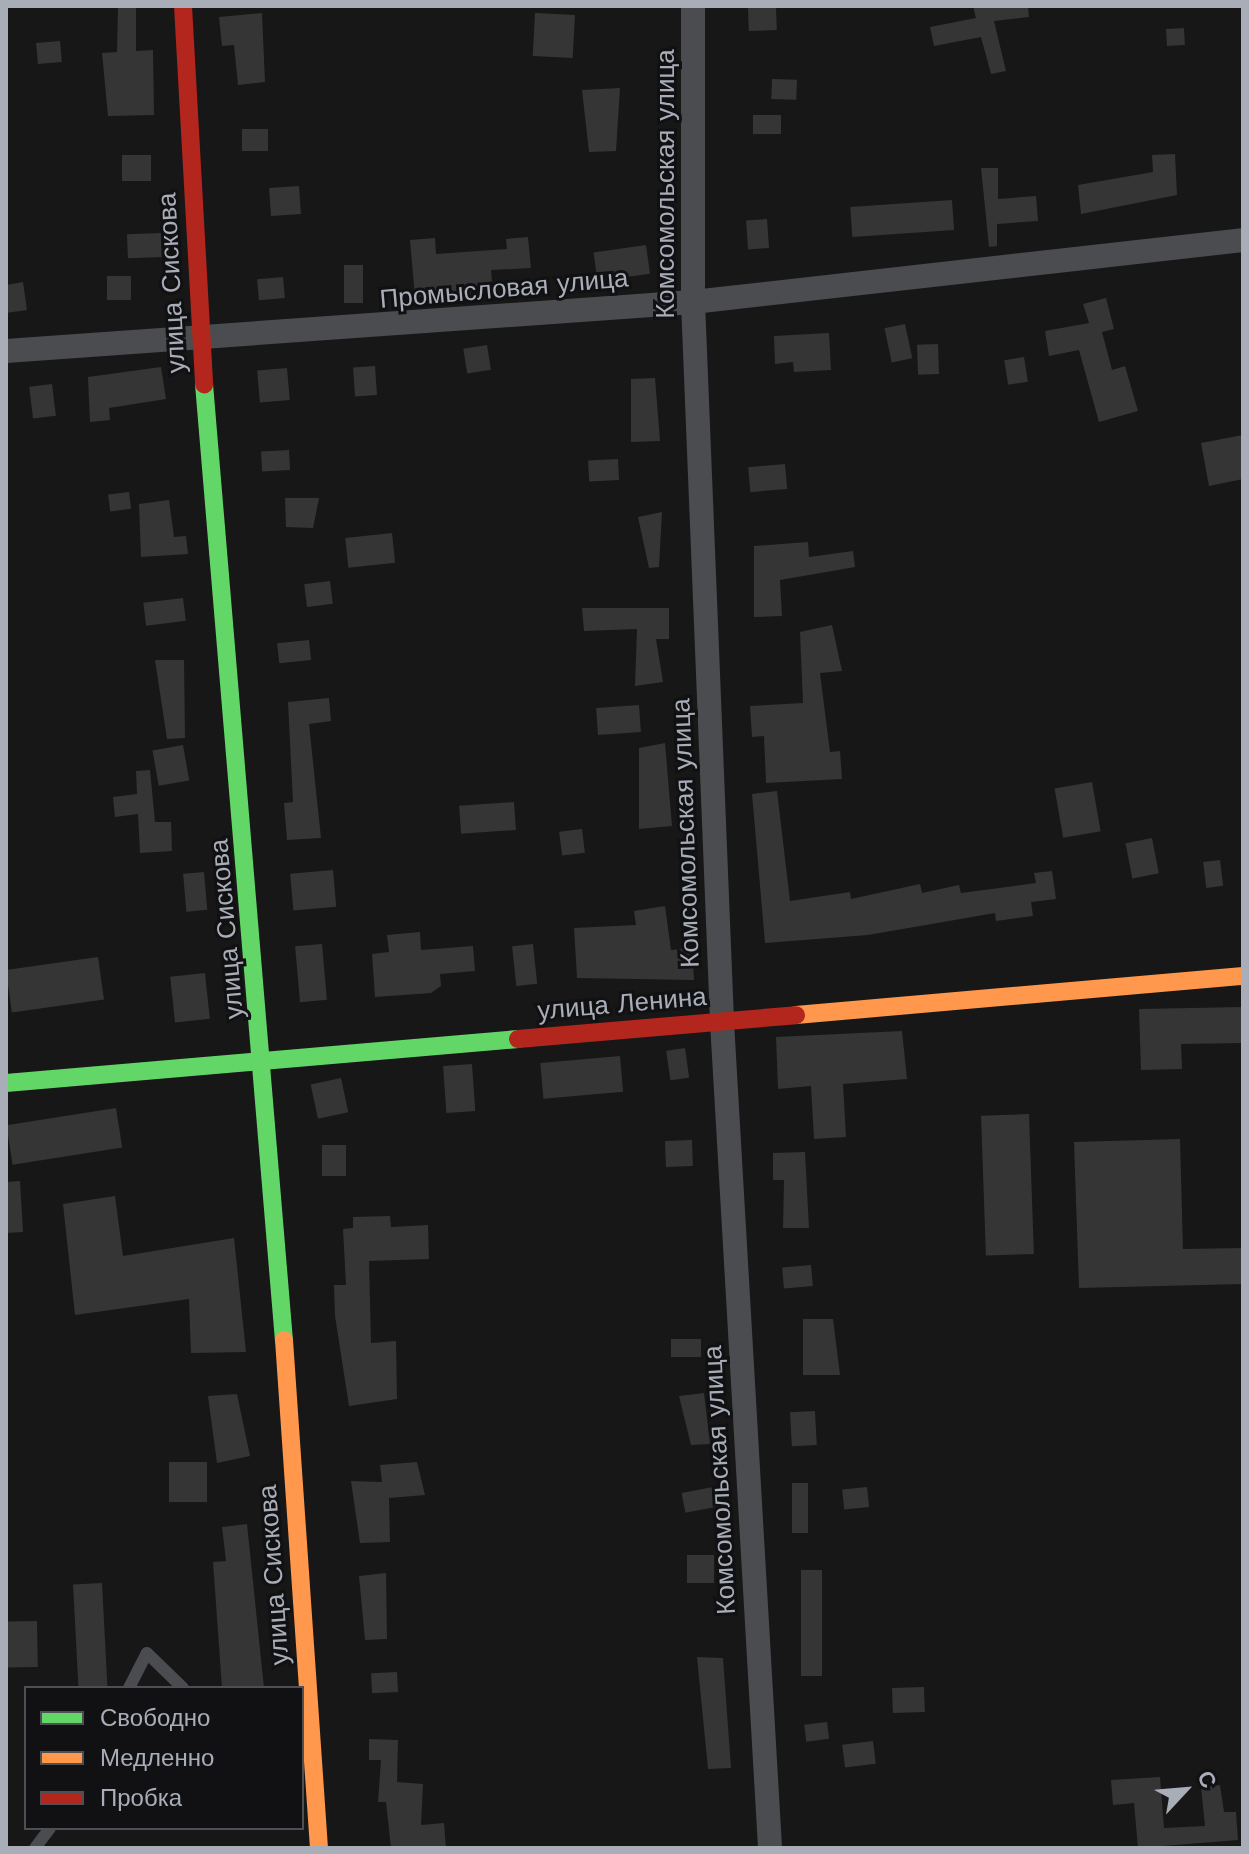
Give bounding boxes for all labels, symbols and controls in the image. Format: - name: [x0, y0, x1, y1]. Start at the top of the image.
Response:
- street label: Комсомольская улица: [650, 49, 682, 319]
- street label: улица Сискова: [152, 192, 192, 374]
- street label: Промысловая улица: [378, 263, 630, 315]
- street label: Комсомольская улица: [666, 698, 706, 968]
- street label: улица Сискова: [204, 838, 250, 1020]
- street label: улица Ленина: [536, 981, 708, 1027]
- street label: Комсомольская улица: [697, 1345, 743, 1615]
- street label: улица Сискова: [252, 1484, 296, 1666]
- legend: [24, 1686, 304, 1830]
- text: Свободно: [100, 1704, 210, 1732]
- text: Медленно: [100, 1744, 214, 1772]
- north arrow: [1145, 1750, 1225, 1830]
- text: С: [1192, 1767, 1222, 1792]
- text: Пробка: [100, 1784, 182, 1812]

